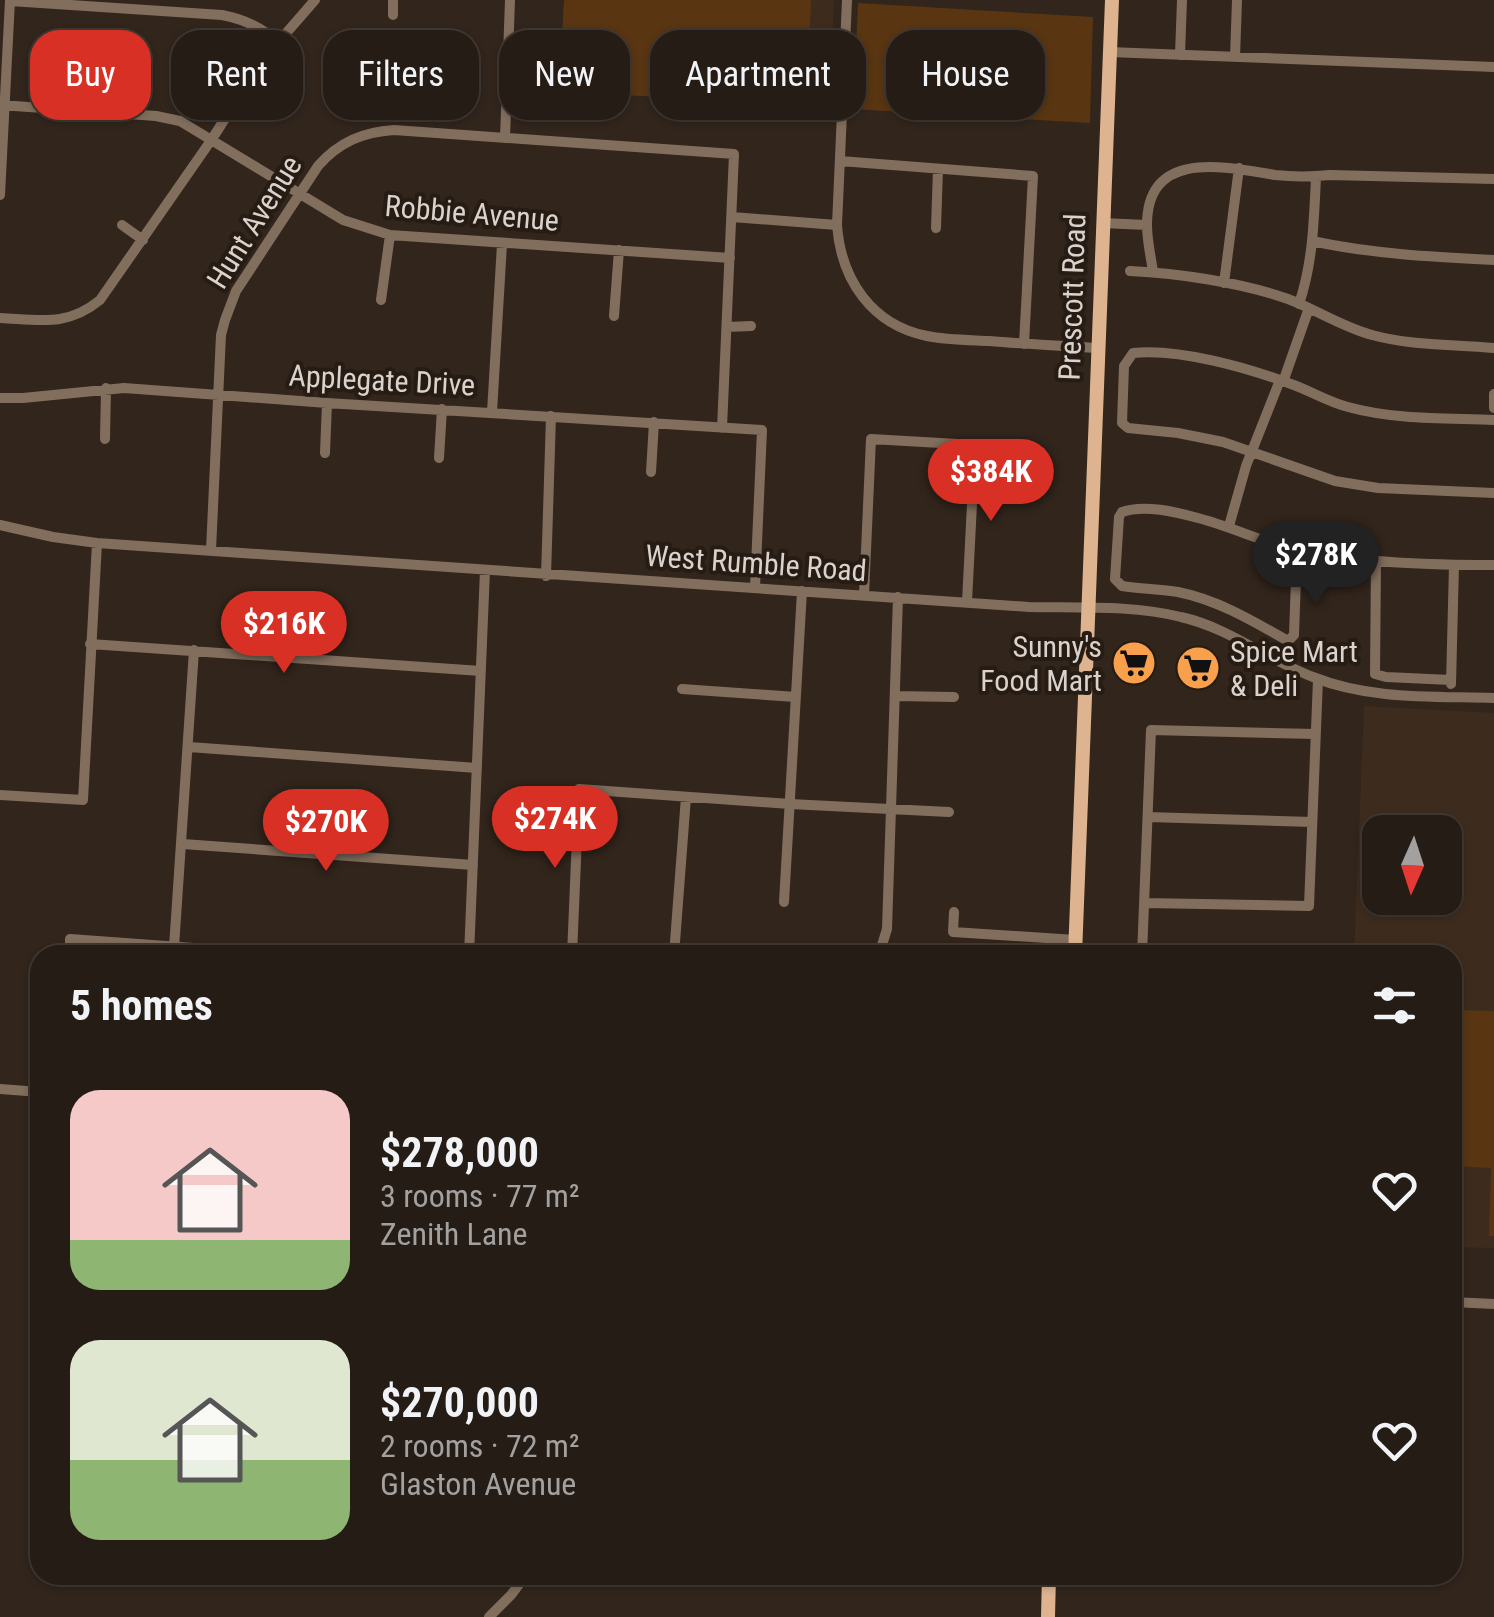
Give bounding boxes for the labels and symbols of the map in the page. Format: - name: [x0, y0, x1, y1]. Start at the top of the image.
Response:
- street label: Hunt Avenue: [199, 149, 309, 295]
- street label: Robbie Avenue: [383, 188, 561, 238]
- street label: Prescott Road: [1052, 213, 1092, 381]
- street label: Applegate Drive: [288, 358, 476, 402]
- pin: $384K: [921, 439, 1061, 524]
- pin: $278K: [1246, 522, 1386, 607]
- street label: West Rumble Road: [644, 538, 868, 588]
- pin: $216K: [214, 591, 354, 676]
- place label: Sunny's Food Mart: [980, 629, 1102, 698]
- place label: Spice Mart & Deli: [1230, 634, 1358, 703]
- supermarket icon: Sunny's Food Mart: [1111, 640, 1157, 686]
- supermarket icon: Spice Mart & Deli: [1175, 645, 1221, 691]
- pin: $274K: [485, 786, 625, 871]
- pin: $270K: [256, 789, 396, 874]
- north arrow: [1362, 815, 1462, 915]

